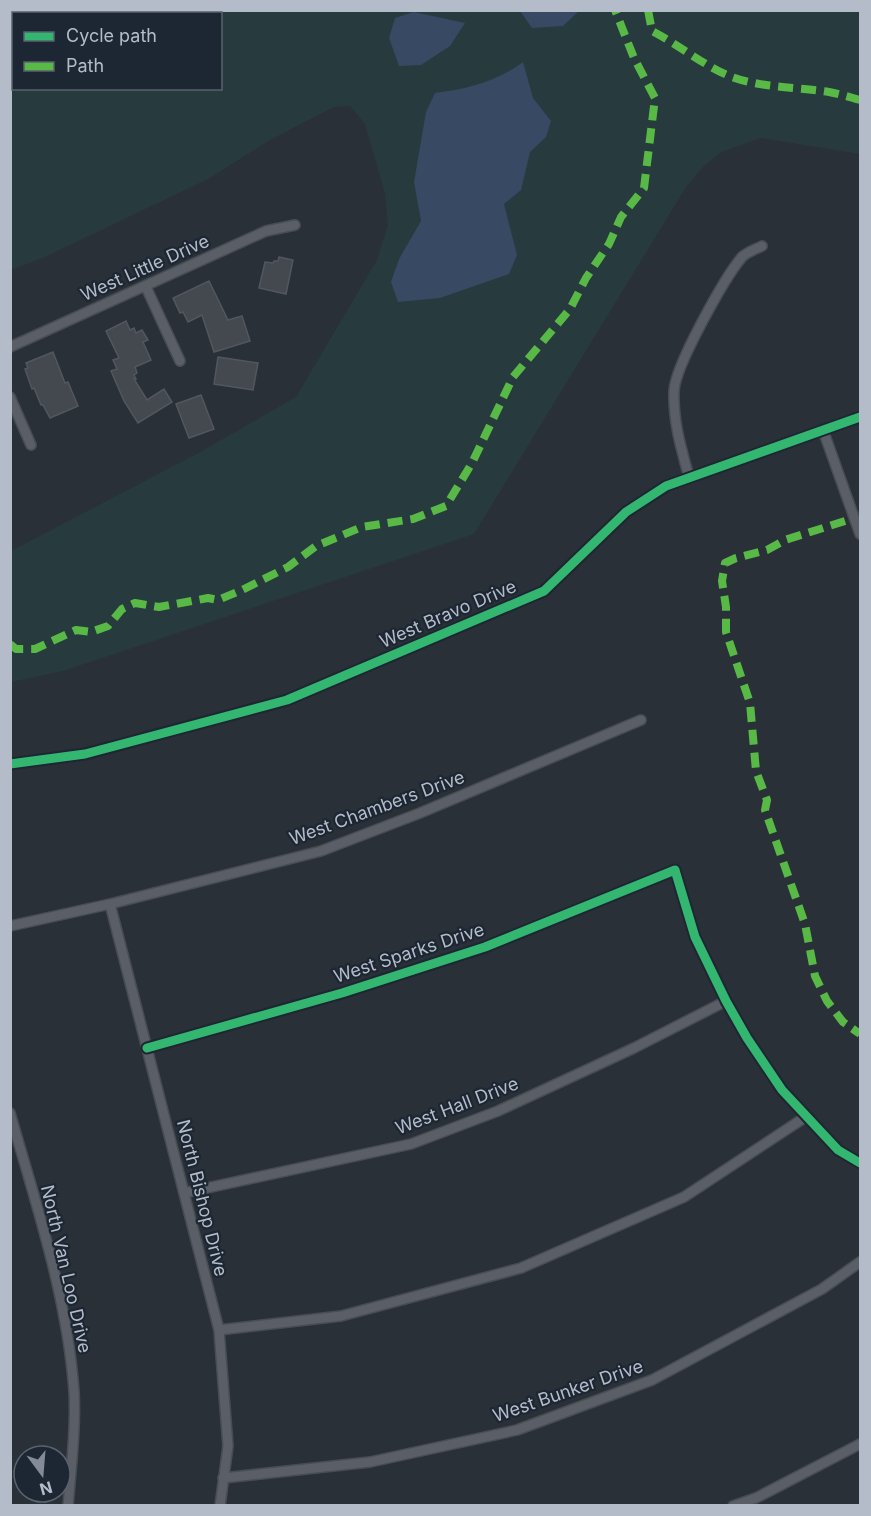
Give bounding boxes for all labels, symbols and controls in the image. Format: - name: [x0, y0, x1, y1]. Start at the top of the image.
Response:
- legend: [12, 12, 222, 90]
- text: Cycle path: [66, 25, 157, 46]
- text: Path: [66, 55, 104, 76]
- street label: West Little Drive: [77, 230, 212, 305]
- street label: West Bravo Drive: [376, 575, 519, 652]
- street label: West Chambers Drive: [286, 766, 467, 849]
- street label: West Sparks Drive: [331, 918, 487, 987]
- street label: West Hall Drive: [393, 1072, 521, 1139]
- street label: North Bishop Drive: [173, 1117, 232, 1278]
- street label: North Van Loo Drive: [37, 1183, 96, 1355]
- street label: West Bunker Drive: [490, 1355, 646, 1426]
- north arrow: [12, 1444, 72, 1504]
- text: N: [38, 1477, 55, 1500]

